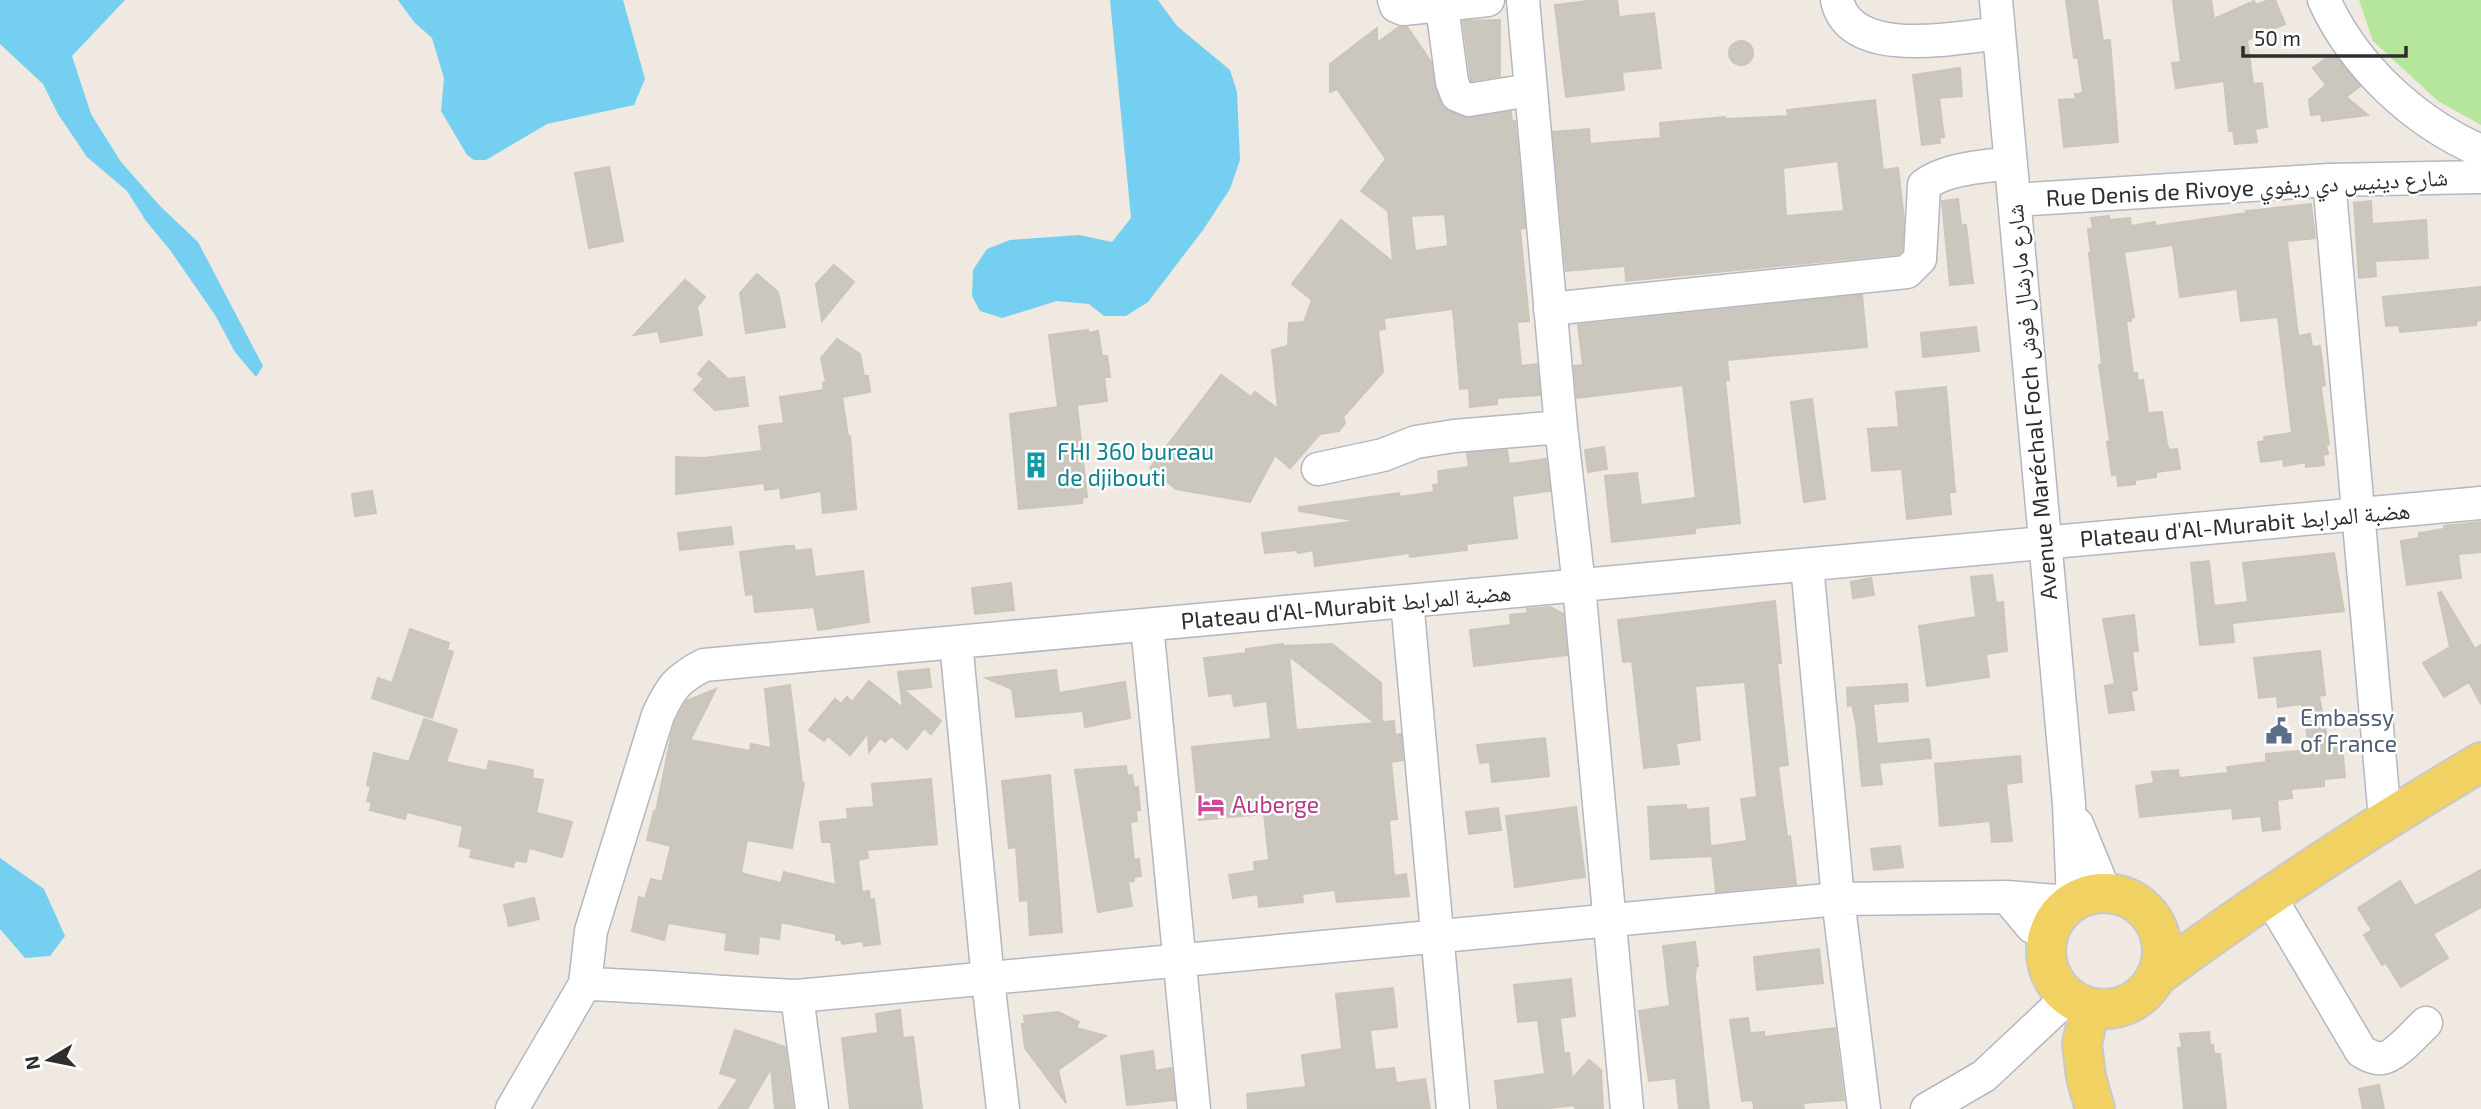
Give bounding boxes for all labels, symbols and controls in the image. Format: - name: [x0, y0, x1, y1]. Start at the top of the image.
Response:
- scale bar: [2243, 14, 2406, 58]
- text: 50 m: [2254, 25, 2301, 50]
- street label: Rue Denis de Rivoye شارع دينيس دي ريفوي: [2045, 162, 2449, 217]
- street label: Avenue Maréchal Foch شارع مارشال فوش: [2000, 203, 2064, 601]
- place label: FHI 360 bureau de djibouti: [1057, 437, 1214, 491]
- building icon: FHI 360 bureau de djibouti: [1021, 450, 1051, 480]
- street label: Plateau d'Al-Murabit هضبة المرابط: [2079, 496, 2411, 553]
- street label: Plateau d'Al-Murabit هضبة المرابط: [1180, 578, 1512, 635]
- place label: Embassy of France: [2300, 703, 2397, 757]
- public building icon: Embassy of France: [2264, 716, 2294, 746]
- hotel icon: Auberge: [1196, 790, 1226, 820]
- place label: Auberge: [1232, 790, 1319, 818]
- north arrow: [14, 1025, 84, 1095]
- text: N: [19, 1054, 44, 1072]

